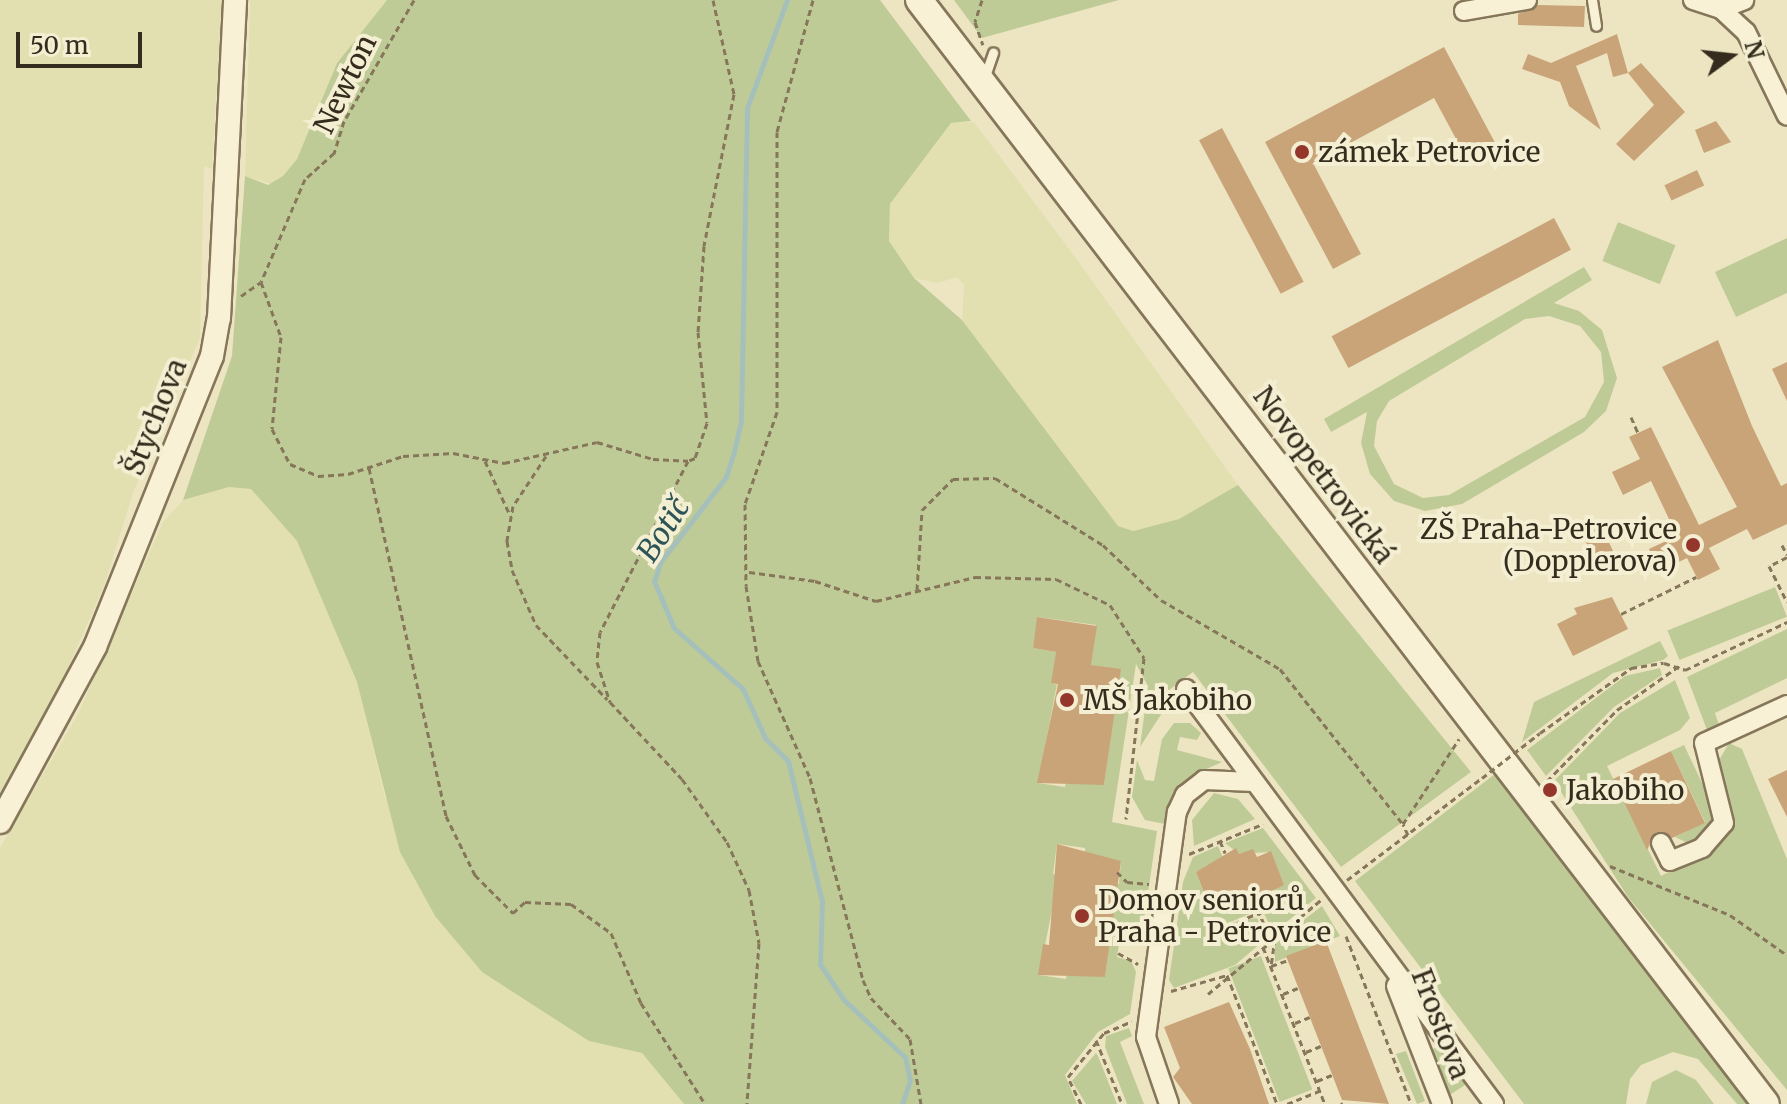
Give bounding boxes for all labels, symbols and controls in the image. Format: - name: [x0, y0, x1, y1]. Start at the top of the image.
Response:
- scale bar: [20, 16, 146, 66]
- north arrow: [1691, 16, 1771, 96]
- street label: Newton: [307, 29, 383, 139]
- text: 50 m: [30, 30, 89, 61]
- text: N: [1738, 38, 1770, 62]
- place label: zámek Petrovice: [1318, 135, 1540, 169]
- marker: zámek Petrovice: [1293, 143, 1311, 161]
- street label: Štychova: [116, 354, 194, 480]
- street label: Novopetrovická: [1247, 380, 1401, 570]
- water label: Botič: [629, 490, 697, 568]
- place label: ZŠ Praha-Petrovice (Dopplerova): [1420, 512, 1677, 578]
- marker: ZŠ Praha-Petrovice (Dopplerova): [1684, 536, 1702, 554]
- place label: MŠ Jakobiho: [1083, 683, 1252, 717]
- marker: MŠ Jakobiho: [1058, 691, 1076, 709]
- place label: Jakobiho: [1566, 773, 1684, 807]
- marker: Jakobiho: [1541, 781, 1559, 799]
- place label: Domov seniorů Praha - Petrovice: [1098, 883, 1331, 949]
- marker: Domov seniorů Praha - Petrovice: [1073, 907, 1091, 925]
- street label: Frostova: [1405, 964, 1477, 1084]

